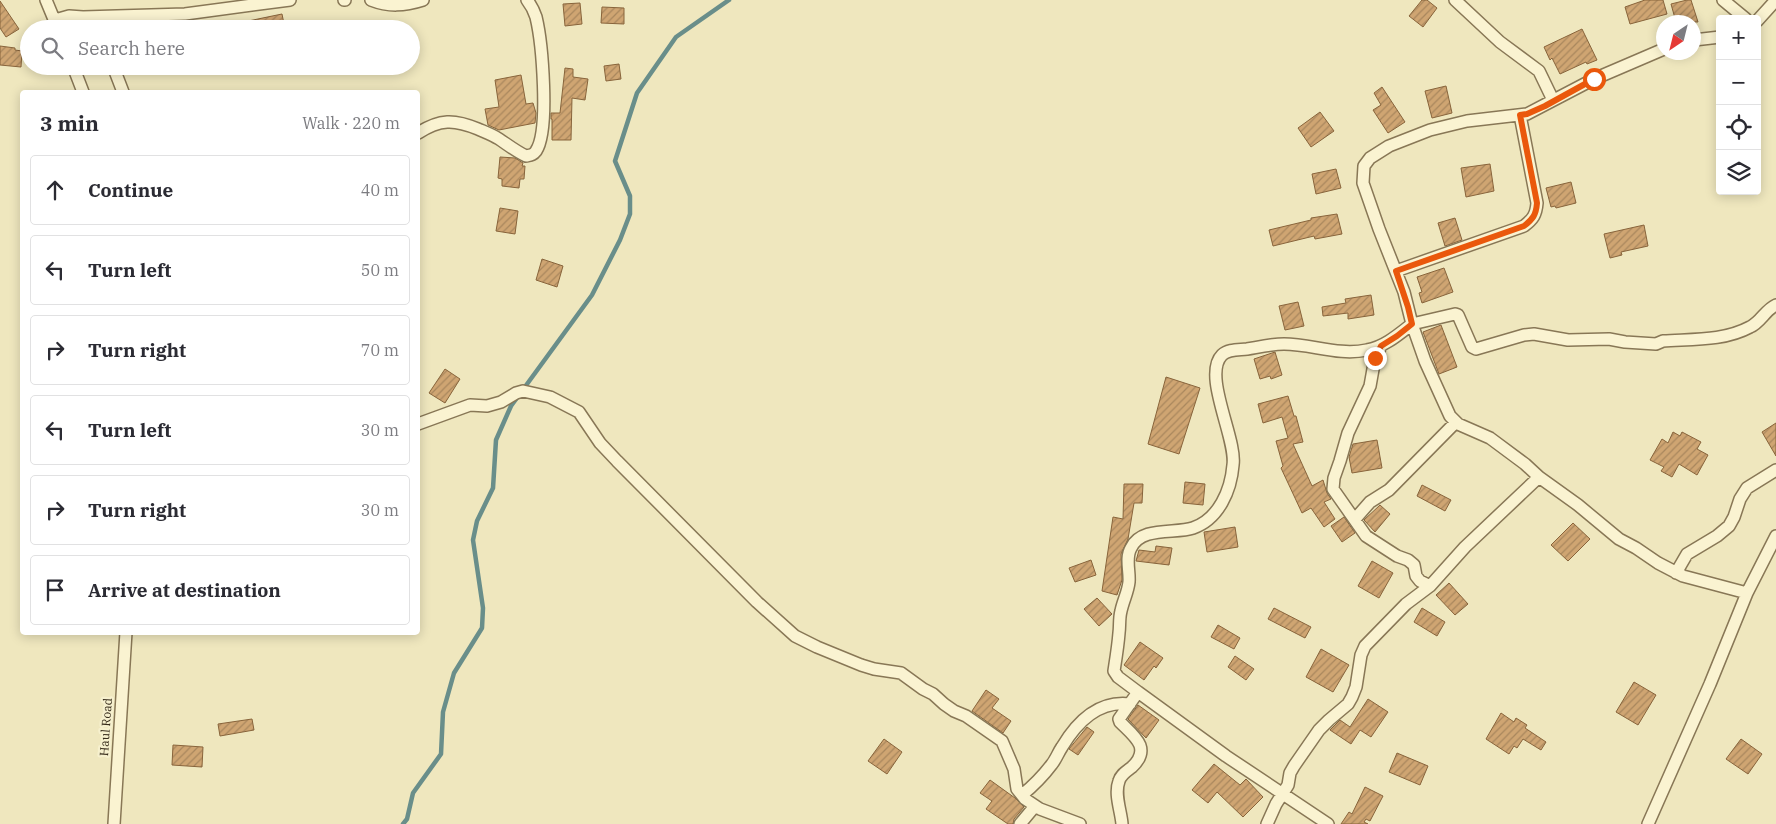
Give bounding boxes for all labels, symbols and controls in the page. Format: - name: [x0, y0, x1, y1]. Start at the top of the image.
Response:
- north arrow: [1656, 15, 1701, 60]
- map controls: [1716, 15, 1761, 195]
- button: +: [1716, 15, 1761, 60]
- search box: [20, 20, 420, 75]
- icon: search: [38, 34, 66, 62]
- text: Search here: [78, 36, 185, 60]
- button: −: [1716, 60, 1761, 105]
- route start: [1583, 68, 1606, 91]
- button: locate: [1716, 105, 1761, 150]
- text: 3 min: [40, 109, 99, 137]
- text: Walk · 220 m: [302, 113, 400, 133]
- button: layers: [1716, 150, 1761, 195]
- icon: ahead: [41, 176, 69, 204]
- text: Continue: [88, 178, 173, 202]
- text: 40 m: [361, 180, 399, 200]
- icon: left: [41, 256, 69, 284]
- text: Turn left: [88, 258, 171, 282]
- text: 50 m: [361, 260, 399, 280]
- icon: right: [41, 336, 69, 364]
- text: Turn right: [88, 338, 186, 362]
- text: 70 m: [361, 340, 399, 360]
- route end: [1364, 347, 1387, 370]
- icon: left: [41, 416, 69, 444]
- text: Turn left: [88, 418, 171, 442]
- text: 30 m: [361, 420, 399, 440]
- icon: right: [41, 496, 69, 524]
- text: Turn right: [88, 498, 186, 522]
- text: 30 m: [361, 500, 399, 520]
- icon: arrive: [41, 576, 69, 604]
- text: Arrive at destination: [88, 578, 281, 602]
- street label: Haul Road: [96, 697, 115, 757]

